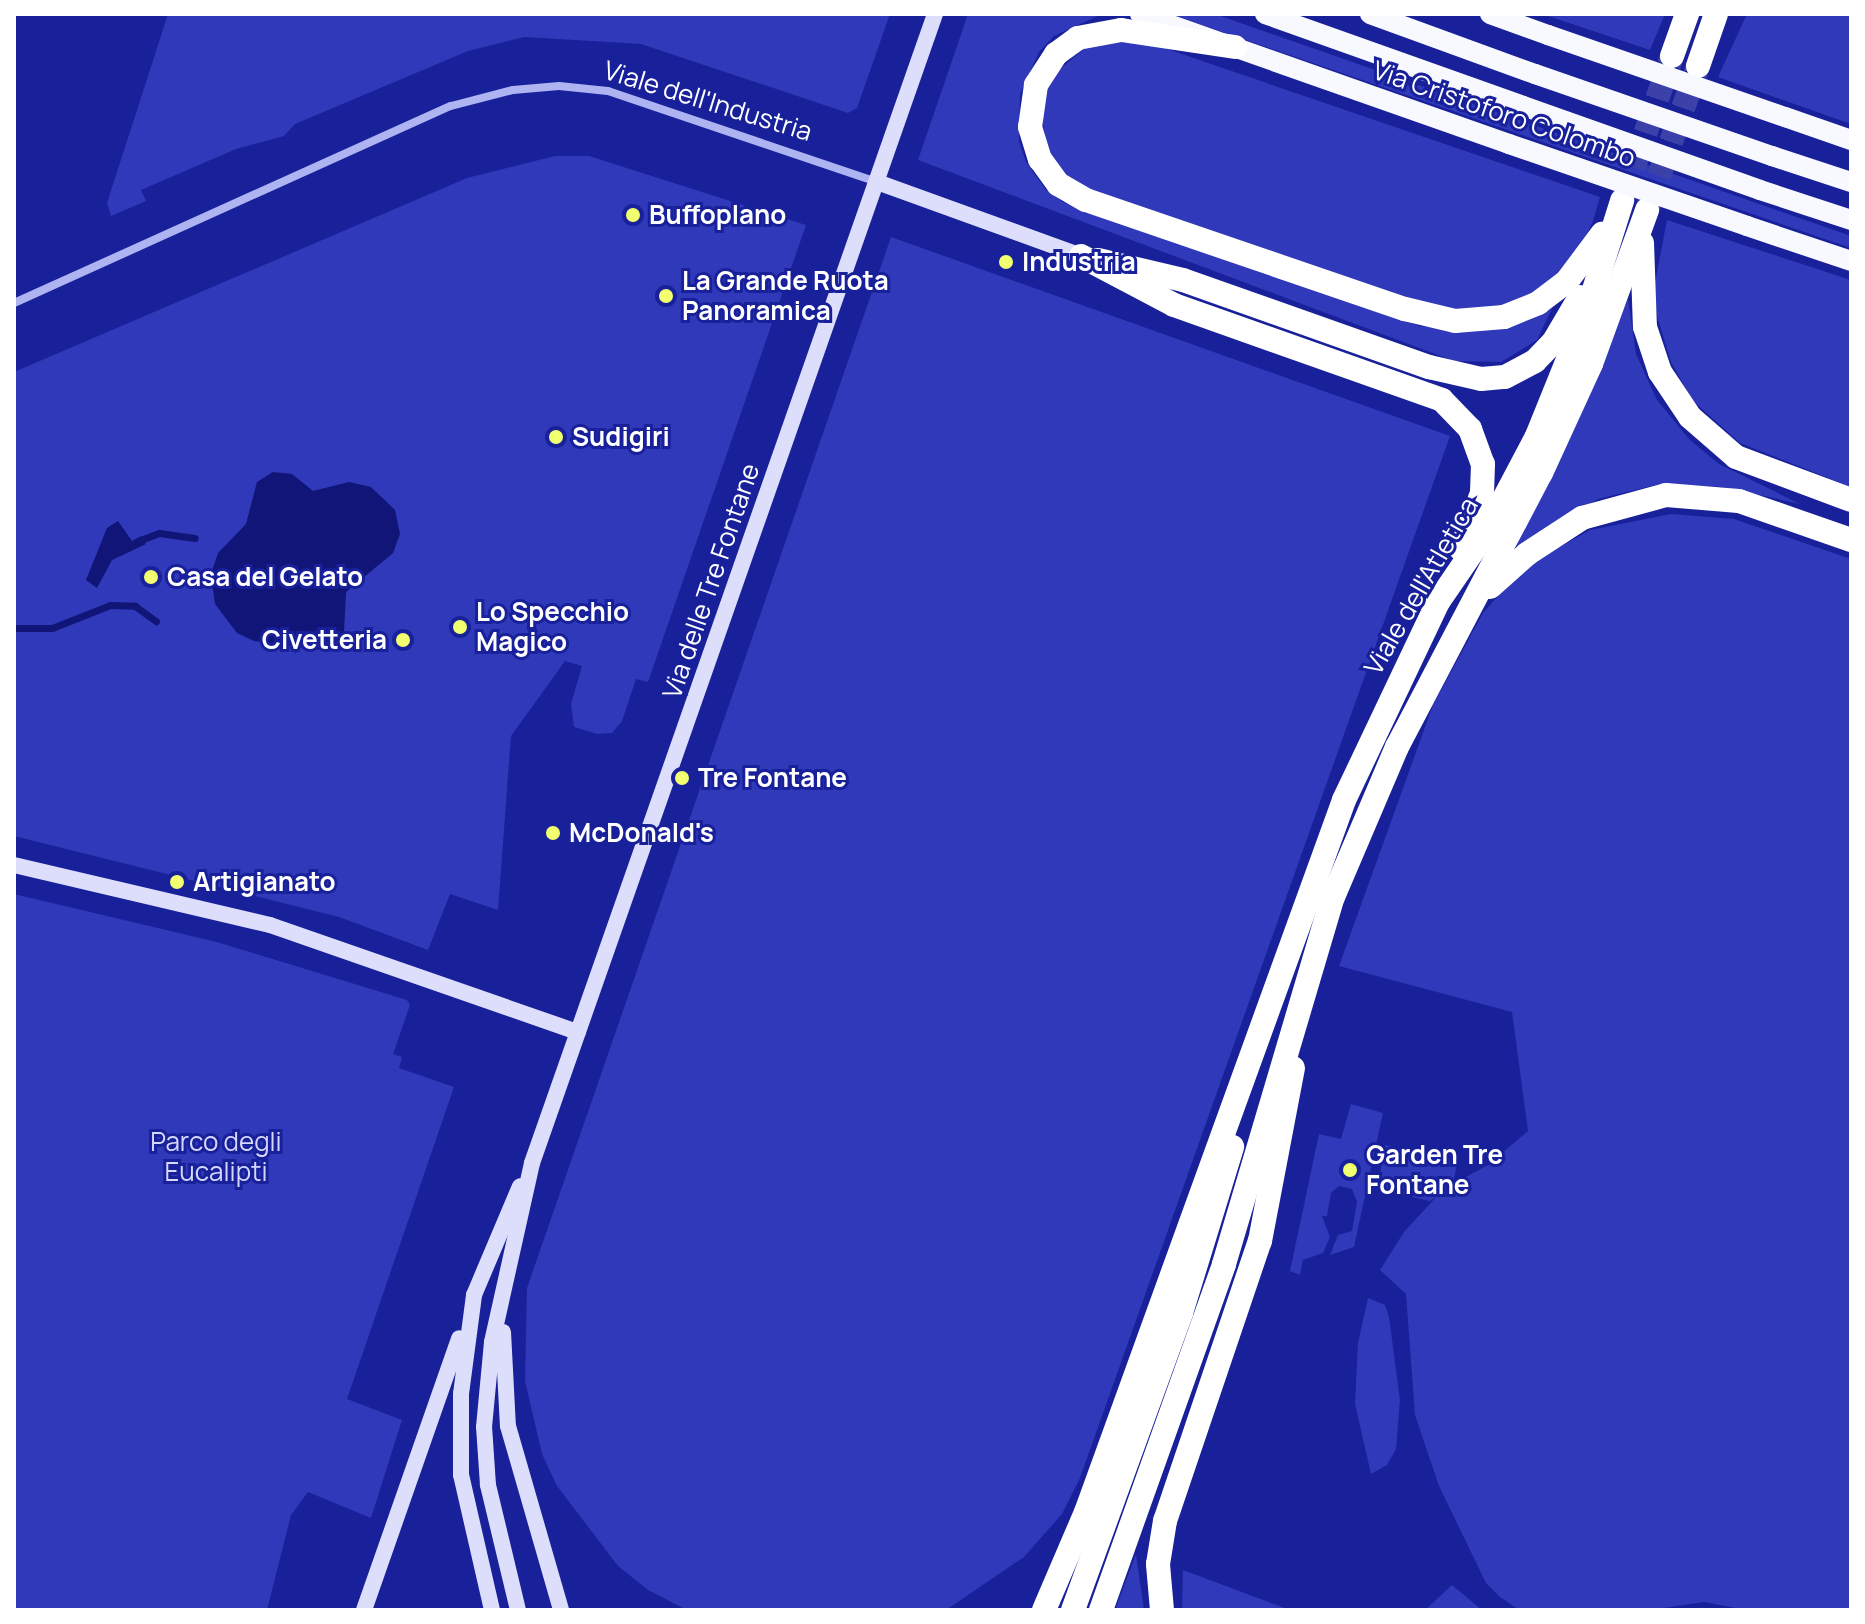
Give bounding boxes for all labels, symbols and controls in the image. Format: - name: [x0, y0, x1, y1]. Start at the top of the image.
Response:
- street label: Via Cristoforo Colombo: [1368, 54, 1640, 174]
- street label: Viale dell'Industria: [600, 55, 816, 147]
- place label: Buffoplano: [649, 199, 786, 231]
- marker: Buffoplano: [624, 206, 642, 224]
- place label: Industria: [1022, 246, 1136, 278]
- marker: Industria: [997, 253, 1015, 271]
- place label: La Grande Ruota Panoramica: [682, 265, 889, 326]
- marker: La Grande Ruota Panoramica: [657, 287, 675, 305]
- place label: Sudigiri: [572, 421, 670, 453]
- marker: Sudigiri: [547, 428, 565, 446]
- street label: Via delle Tre Fontane: [656, 459, 766, 703]
- street label: Viale dell'Atletica: [1358, 492, 1484, 680]
- place label: Casa del Gelato: [167, 561, 363, 593]
- marker: Casa del Gelato: [142, 568, 160, 586]
- place label: Lo Specchio Magico: [476, 596, 629, 658]
- marker: Lo Specchio Magico: [451, 618, 469, 636]
- place label: Civetteria: [262, 624, 387, 656]
- marker: Civetteria: [394, 631, 412, 649]
- place label: Tre Fontane: [698, 762, 847, 794]
- marker: Tre Fontane: [673, 769, 691, 787]
- place label: McDonald's: [569, 817, 714, 849]
- marker: McDonald's: [544, 824, 562, 842]
- place label: Artigianato: [193, 866, 335, 898]
- marker: Artigianato: [168, 873, 186, 891]
- park label: Parco degli Eucalipti: [150, 1126, 282, 1188]
- place label: Garden Tre Fontane: [1366, 1139, 1503, 1200]
- marker: Garden Tre Fontane: [1341, 1161, 1359, 1179]

